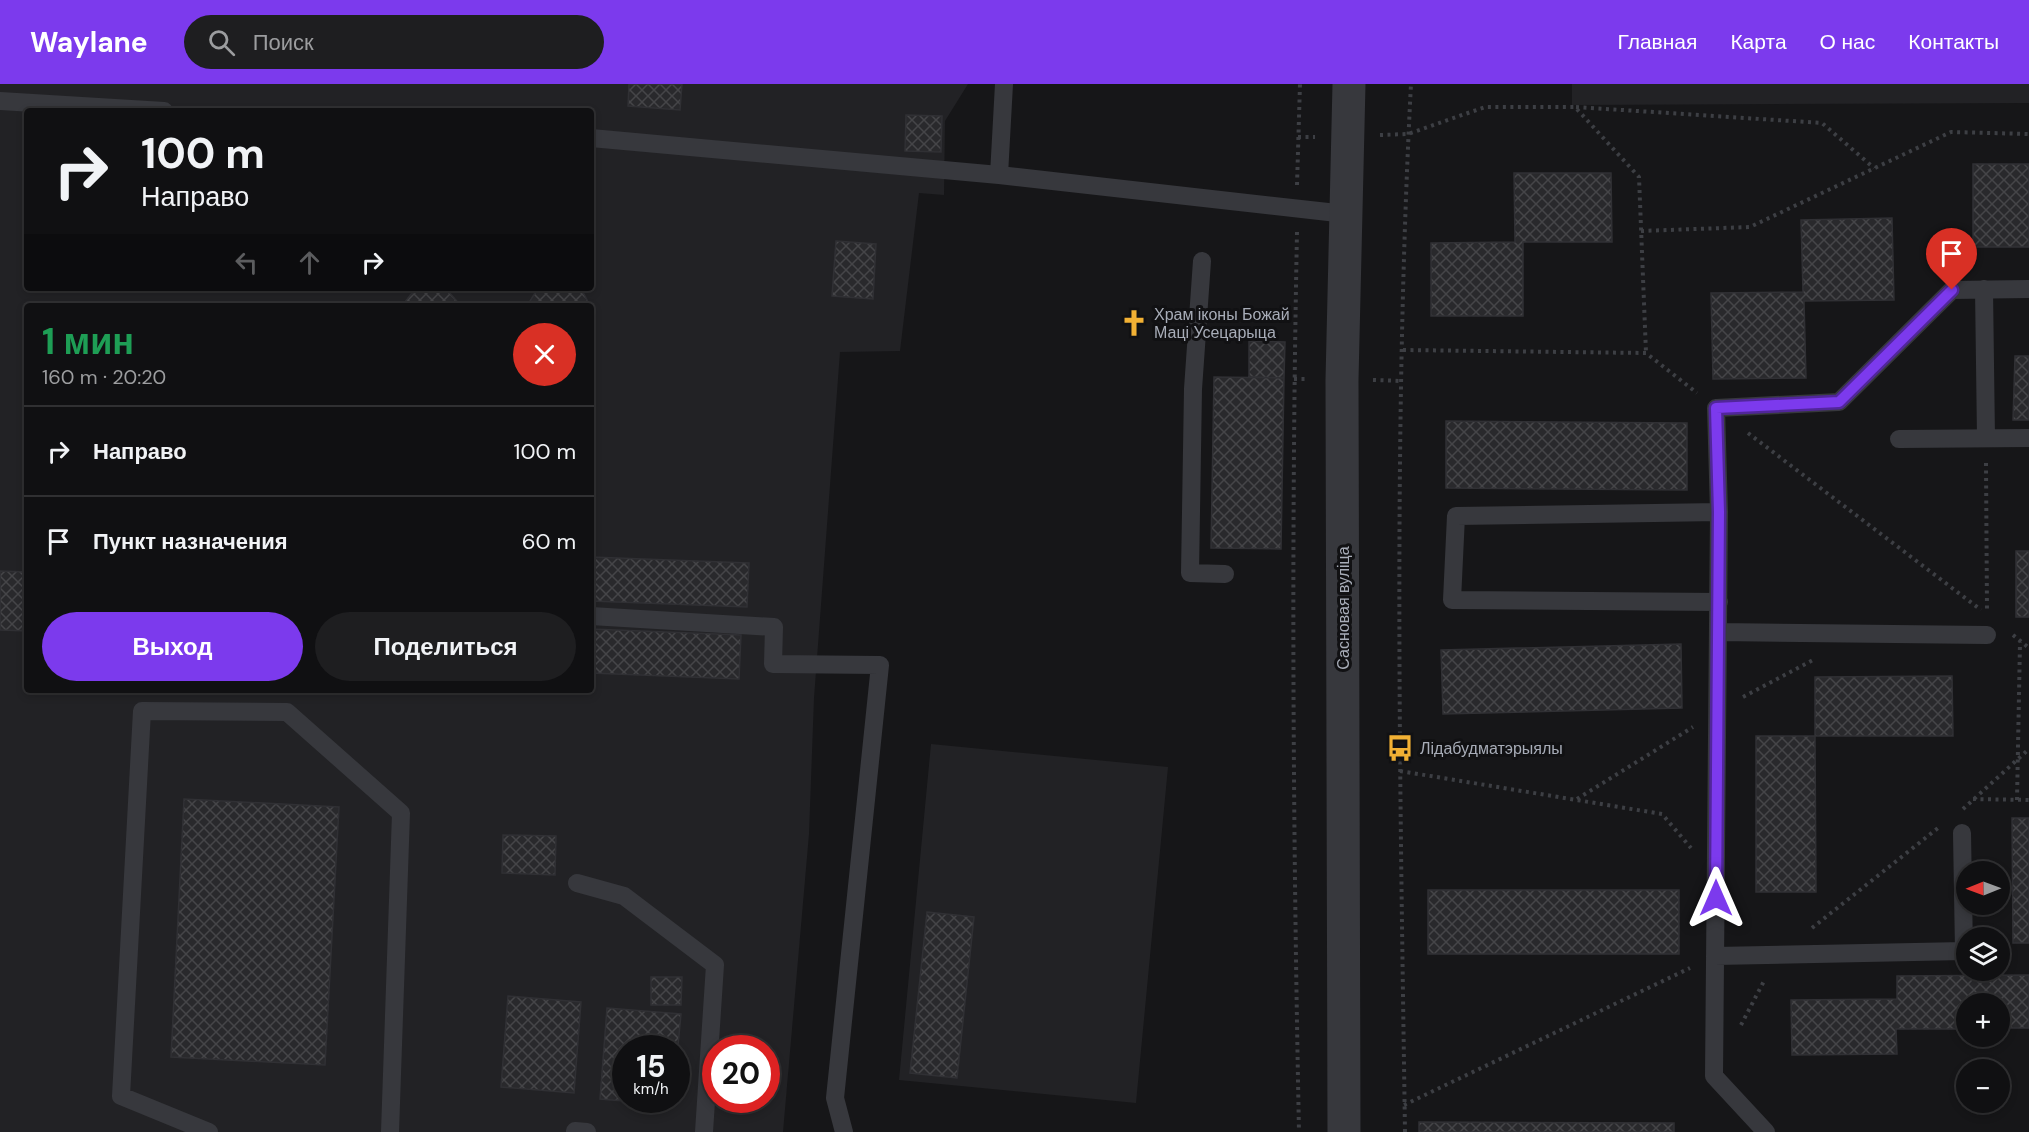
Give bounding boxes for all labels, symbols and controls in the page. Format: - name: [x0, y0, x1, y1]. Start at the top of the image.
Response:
- search box: [184, 15, 604, 69]
- text: Waylane: [30, 24, 148, 61]
- icon: search: [205, 26, 238, 59]
- text: Поиск: [253, 28, 314, 57]
- text: Главная: [1617, 28, 1697, 56]
- text: Карта: [1730, 28, 1787, 56]
- text: О нас: [1820, 28, 1875, 56]
- text: Контакты: [1908, 28, 1999, 56]
- text: 100 m: [141, 126, 265, 181]
- icon: right: [42, 132, 120, 210]
- text: Направо: [141, 179, 249, 214]
- pin: [1926, 228, 1977, 290]
- icon: arrive: [1935, 237, 1968, 270]
- icon: left: [230, 246, 263, 279]
- icon: ahead: [293, 246, 326, 279]
- icon: right: [356, 246, 389, 279]
- place label: Храм іконы Божай Маці Усецарыца: [1154, 304, 1290, 343]
- church icon: Храм іконы Божай Маці Усецарыца: [1119, 308, 1149, 338]
- text: 1 мин: [42, 318, 134, 365]
- button: close: [513, 323, 576, 386]
- text: 160 m · 20:20: [42, 364, 166, 390]
- icon: right: [42, 435, 75, 468]
- text: Направо: [93, 437, 187, 466]
- text: 100 m: [514, 437, 576, 466]
- icon: arrive: [42, 525, 75, 558]
- text: Пункт назначения: [93, 527, 288, 556]
- text: 60 m: [522, 527, 576, 556]
- street label: Сасновая вуліца: [1333, 546, 1354, 670]
- button: Выход: [42, 612, 303, 681]
- button: Поделиться: [315, 612, 576, 681]
- bus stop icon: Лідабудматэрыялы: [1385, 733, 1415, 763]
- place label: Лідабудматэрыялы: [1420, 738, 1563, 759]
- north arrow: [1956, 861, 2010, 915]
- map controls: [1956, 861, 2010, 1113]
- position arrow: [1684, 866, 1748, 930]
- button: layers: [1956, 927, 2010, 981]
- button: +: [1956, 993, 2010, 1047]
- speed limit sign: 20: [702, 1035, 780, 1113]
- text: 15: [636, 1047, 666, 1086]
- button: −: [1956, 1059, 2010, 1113]
- text: km/h: [633, 1079, 669, 1099]

